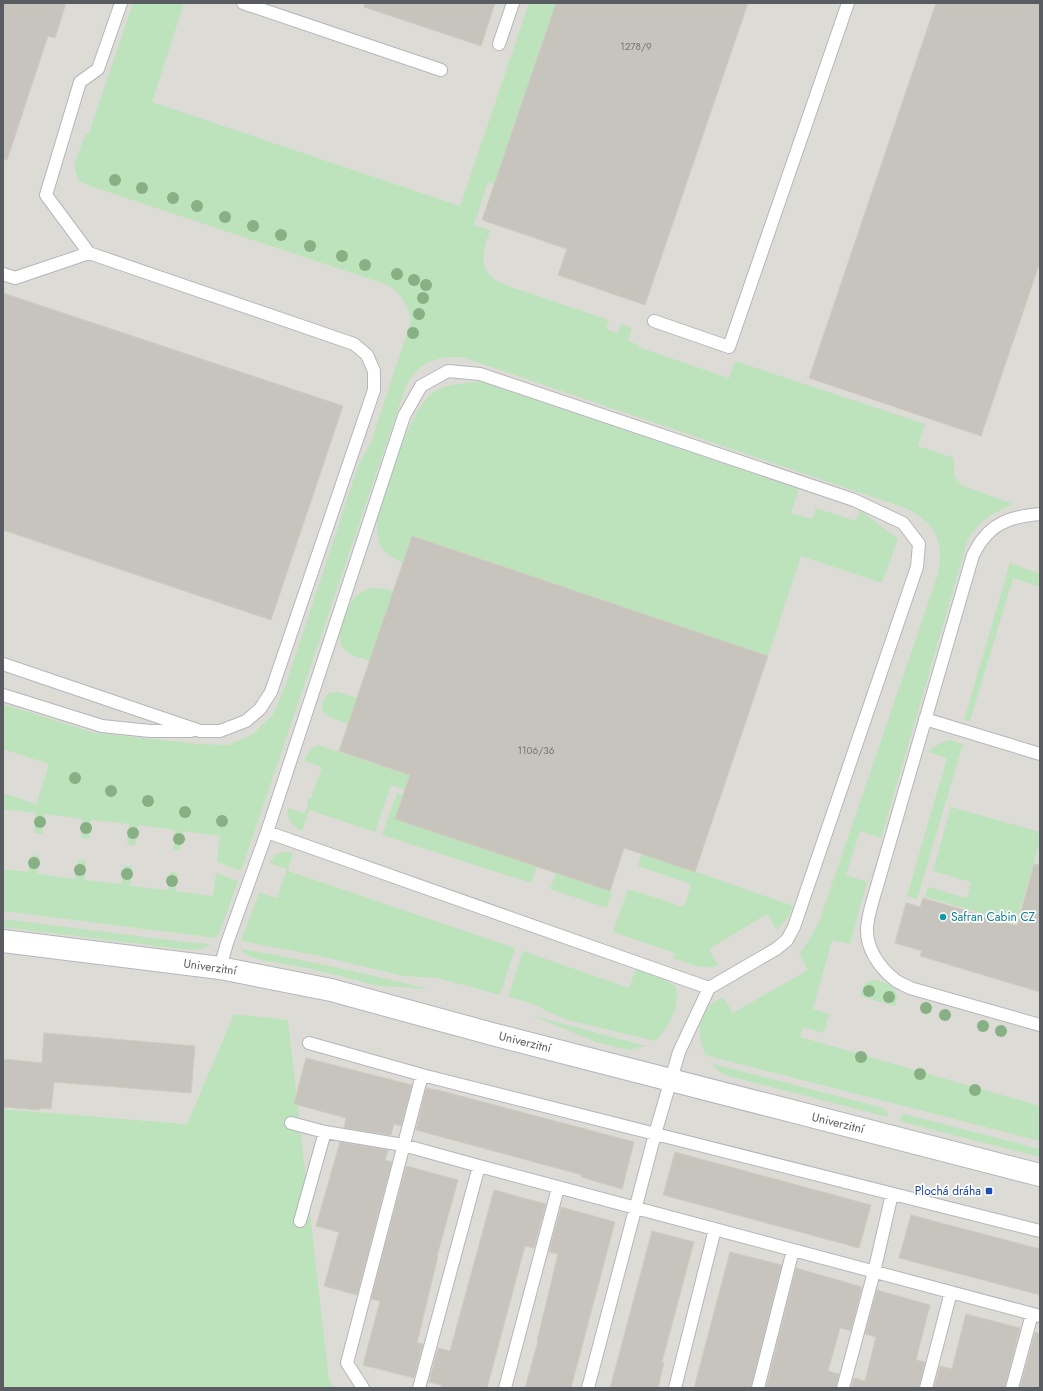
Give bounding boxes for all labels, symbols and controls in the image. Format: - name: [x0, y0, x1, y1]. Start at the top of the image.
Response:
- house number: 1278/9: [620, 39, 652, 54]
- house number: 1106/36: [517, 743, 555, 758]
- place label: Safran Cabin CZ: [951, 908, 1035, 926]
- marker: Safran Cabin CZ: [938, 912, 948, 922]
- street label: Univerzitní: [182, 954, 239, 980]
- street label: Univerzitní: [497, 1027, 554, 1057]
- street label: Univerzitní: [810, 1108, 867, 1138]
- place label: Plochá dráha: [915, 1182, 981, 1200]
- marker: Plochá dráha: [984, 1186, 994, 1196]

